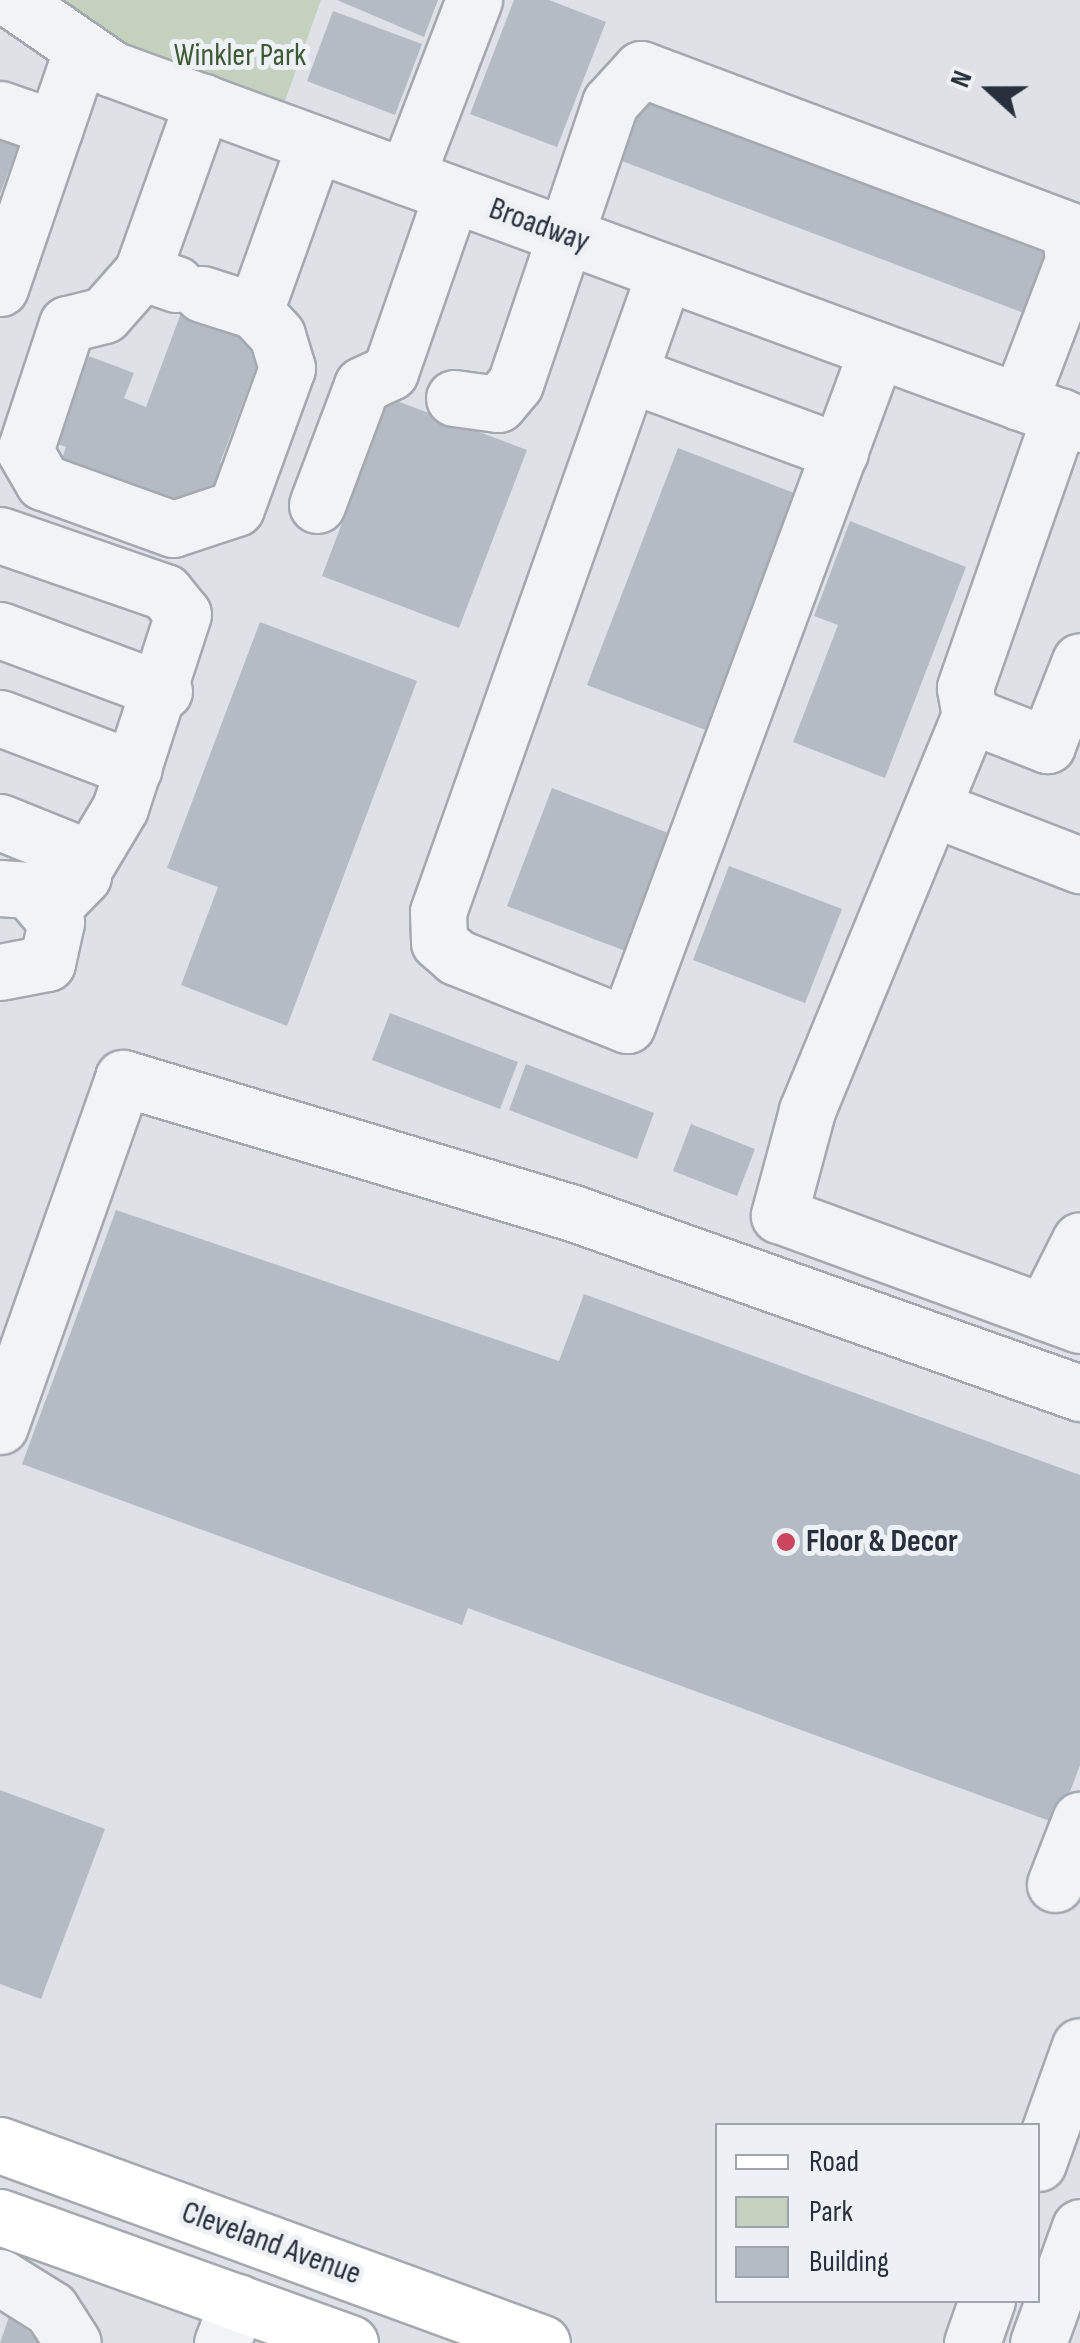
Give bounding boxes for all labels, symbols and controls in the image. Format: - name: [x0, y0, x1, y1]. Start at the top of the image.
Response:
- park label: Winkler Park: [174, 37, 306, 75]
- north arrow: [940, 40, 1040, 140]
- text: N: [943, 66, 980, 92]
- street label: Broadway: [484, 190, 594, 262]
- place label: Floor & Decor: [806, 1523, 958, 1561]
- marker: Floor & Decor: [775, 1531, 797, 1553]
- legend: [715, 2123, 1040, 2303]
- text: Road: [809, 2144, 859, 2180]
- street label: Cleveland Avenue: [176, 2194, 366, 2294]
- text: Park: [809, 2194, 853, 2230]
- text: Building: [809, 2244, 889, 2280]

